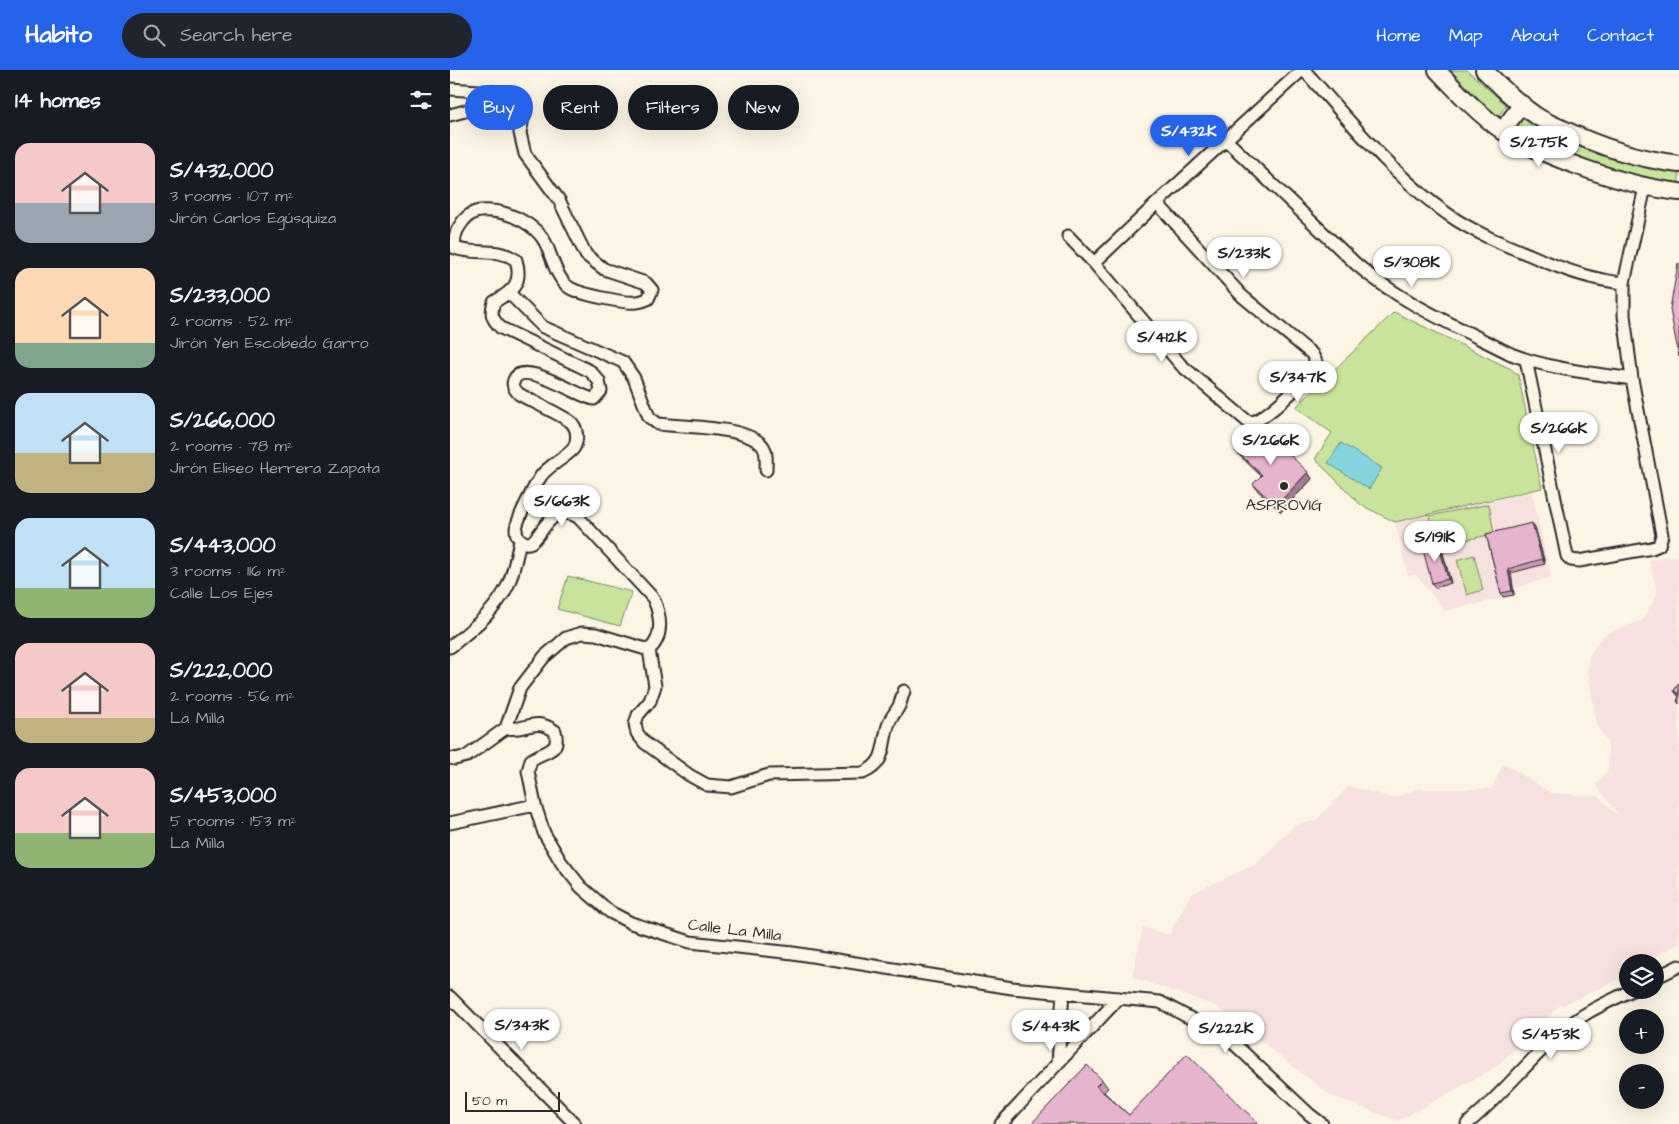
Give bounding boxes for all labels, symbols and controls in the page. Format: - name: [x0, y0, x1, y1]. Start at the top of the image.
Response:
- search box: [122, 13, 472, 58]
- text: Habito: [25, 18, 92, 52]
- icon: search: [140, 21, 168, 49]
- text: Search here: [180, 22, 292, 49]
- text: Home: [1376, 23, 1421, 48]
- text: Map: [1449, 23, 1483, 48]
- text: About: [1511, 23, 1559, 48]
- text: Contact: [1587, 23, 1654, 48]
- chip: Buy: [465, 85, 533, 130]
- chip: Rent: [543, 85, 618, 130]
- chip: Filters: [628, 85, 718, 130]
- chip: New: [728, 85, 799, 130]
- text: 14 homes: [15, 86, 101, 115]
- icon: filters: [407, 86, 435, 114]
- pin: S/432K: [1148, 114, 1230, 157]
- text: S/432K: [1161, 120, 1217, 142]
- pin: S/275K: [1498, 126, 1580, 168]
- text: S/275K: [1510, 131, 1568, 153]
- text: S/432,000: [170, 156, 274, 185]
- icon: home: [55, 163, 115, 223]
- text: 3 rooms · 107 m²: [170, 185, 294, 207]
- text: Jirón Carlos Egúsquiza: [170, 207, 336, 229]
- pin: S/233K: [1203, 236, 1285, 279]
- text: S/233K: [1218, 242, 1270, 264]
- pin: S/308K: [1371, 246, 1453, 288]
- text: S/308K: [1384, 251, 1440, 273]
- text: S/233,000: [170, 281, 270, 310]
- icon: home: [55, 288, 115, 348]
- text: 2 rooms · 52 m²: [170, 310, 293, 332]
- pin: S/412K: [1121, 320, 1203, 363]
- text: S/412K: [1137, 326, 1187, 348]
- text: Jirón Yen Escobedo Garro: [170, 332, 368, 354]
- pin: S/347K: [1257, 360, 1339, 403]
- text: S/347K: [1270, 366, 1326, 388]
- text: S/266,000: [170, 406, 275, 435]
- pin: S/266K: [1518, 412, 1600, 454]
- icon: home: [55, 413, 115, 473]
- text: S/266K: [1531, 417, 1587, 439]
- pin: S/266K: [1230, 424, 1312, 466]
- text: S/266K: [1243, 429, 1299, 451]
- text: 2 rooms · 78 m²: [170, 435, 293, 457]
- text: Jirón Eliseo Herrera Zapata: [170, 457, 380, 479]
- marker: ASPROVIG: [1278, 480, 1290, 492]
- pin: S/663K: [521, 484, 603, 527]
- text: S/663K: [534, 490, 590, 512]
- place label: ASPROVIG: [1246, 494, 1322, 516]
- pin: S/191K: [1394, 520, 1476, 563]
- text: S/191K: [1415, 526, 1455, 548]
- text: S/443,000: [170, 531, 276, 560]
- icon: home: [55, 538, 115, 598]
- text: 3 rooms · 116 m²: [170, 560, 286, 582]
- text: Calle Los Ejes: [170, 582, 273, 604]
- text: S/222,000: [170, 656, 273, 685]
- icon: home: [55, 663, 115, 723]
- text: 2 rooms · 56 m²: [170, 685, 294, 707]
- text: La Milla: [170, 707, 224, 729]
- text: S/453,000: [170, 781, 276, 810]
- icon: home: [55, 788, 115, 848]
- text: 5 rooms · 153 m²: [170, 810, 296, 832]
- text: La Milla: [170, 832, 224, 854]
- street label: Calle La Milla: [687, 913, 783, 947]
- map controls: [1619, 954, 1664, 1109]
- button: layers: [1619, 954, 1664, 999]
- pin: S/343K: [481, 1008, 563, 1051]
- button: +: [1619, 1009, 1664, 1054]
- pin: S/443K: [1010, 1010, 1092, 1052]
- pin: S/222K: [1185, 1012, 1267, 1054]
- text: S/343K: [495, 1014, 549, 1036]
- text: S/443K: [1022, 1015, 1080, 1037]
- text: S/222K: [1199, 1017, 1253, 1039]
- pin: S/453K: [1510, 1018, 1592, 1060]
- text: S/453K: [1522, 1023, 1580, 1045]
- button: −: [1619, 1064, 1664, 1109]
- scale bar: [465, 1089, 560, 1112]
- text: 50 m: [472, 1091, 507, 1111]

